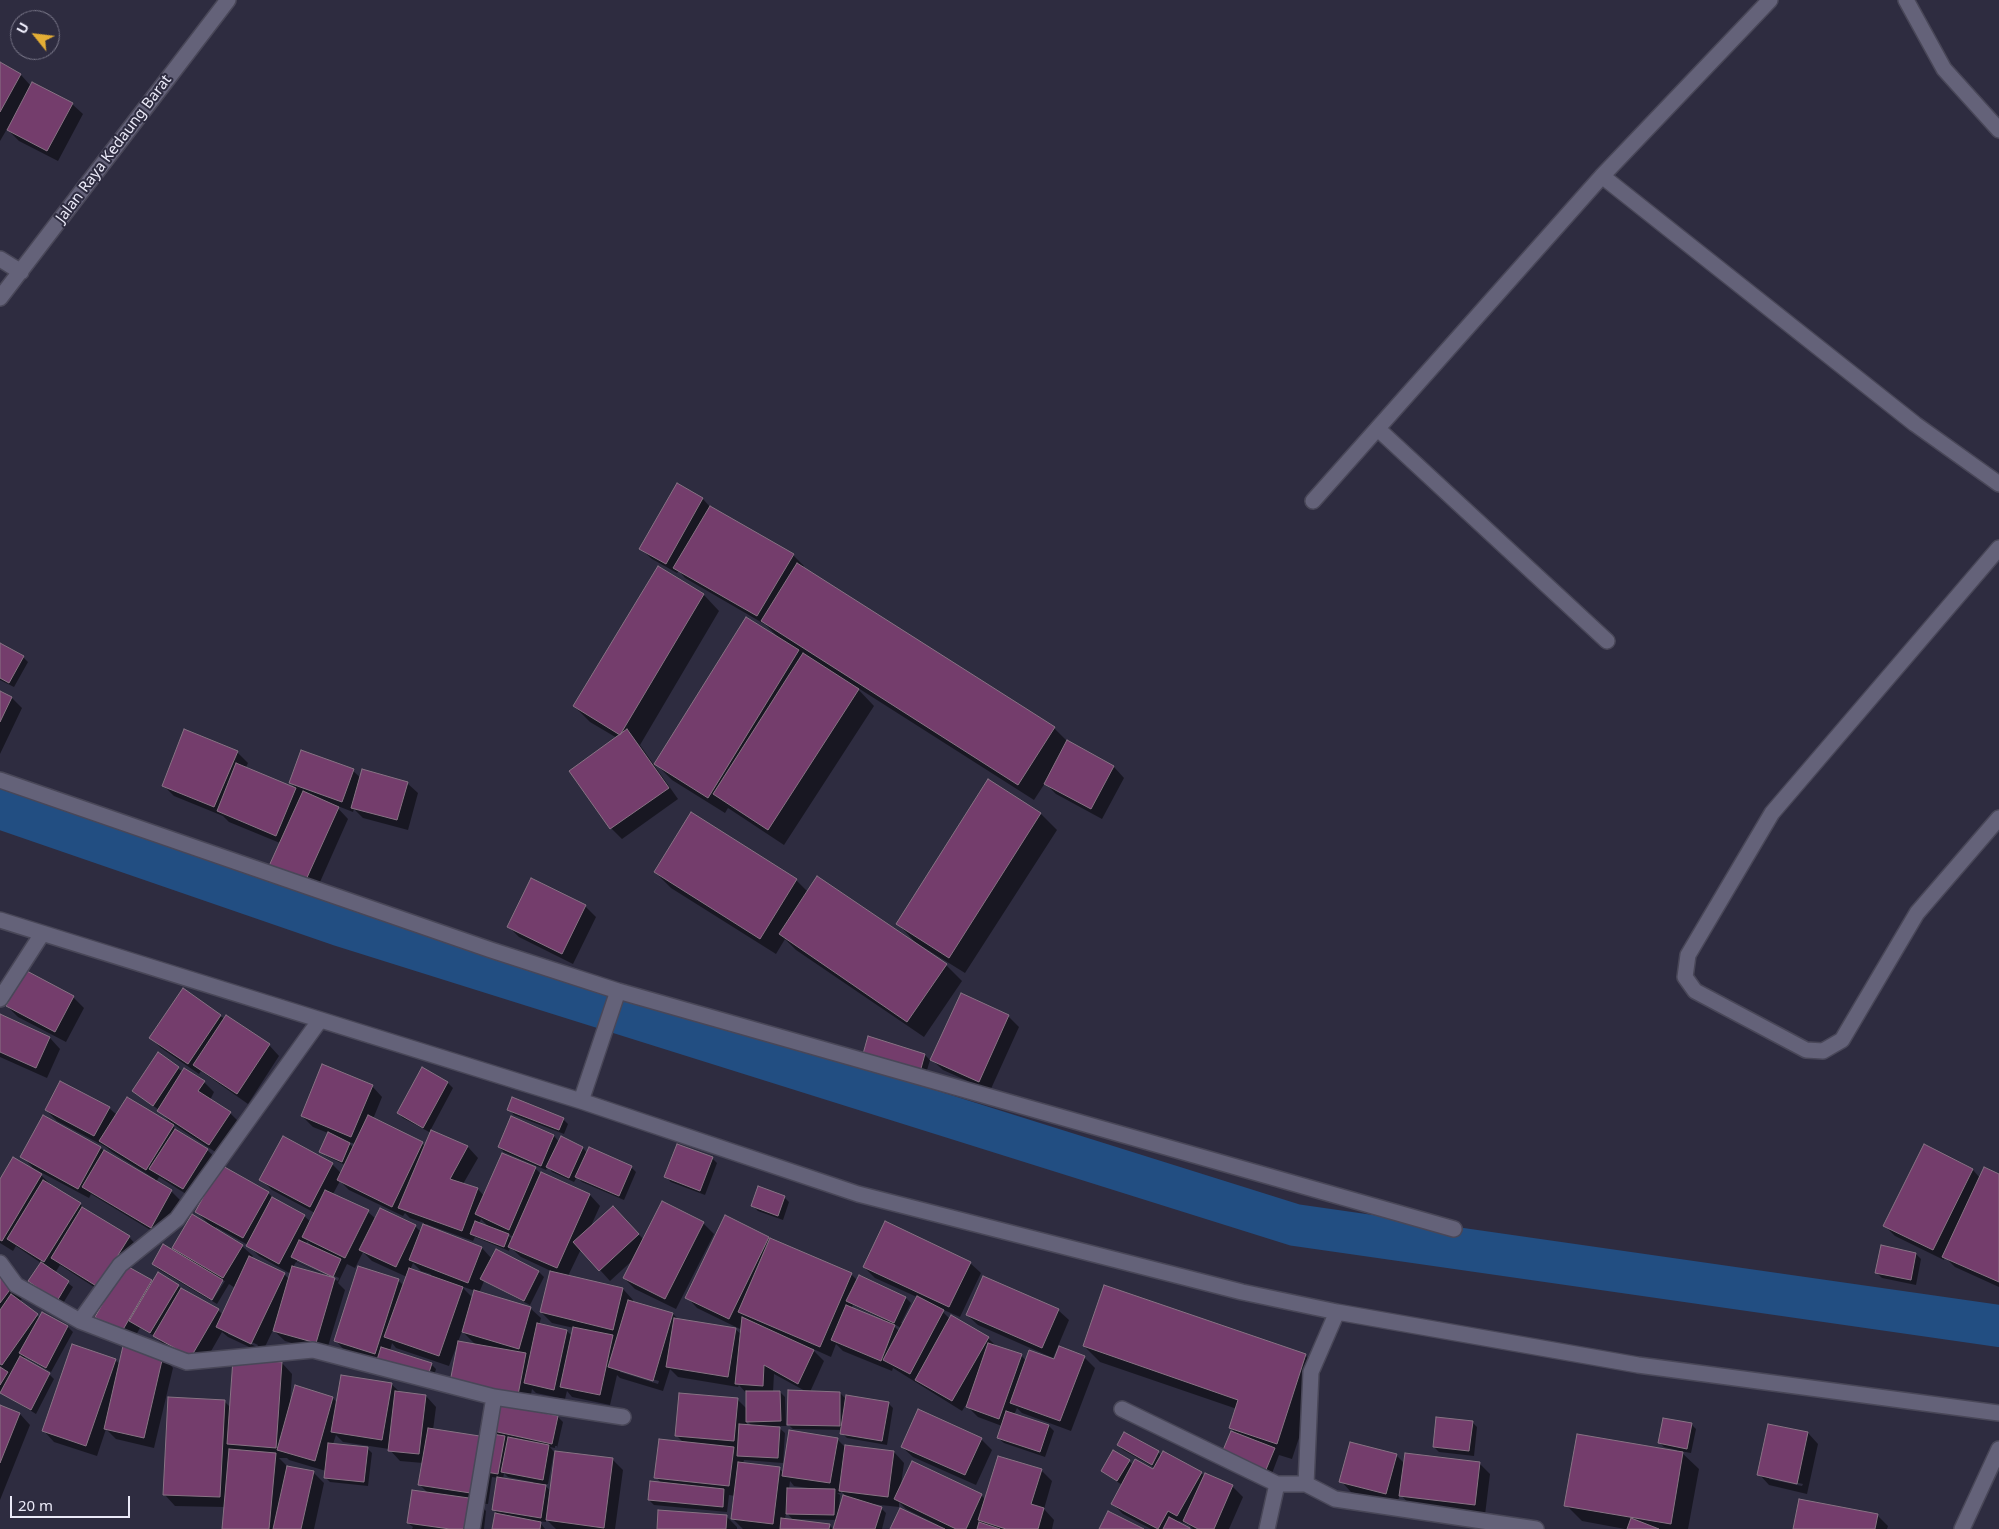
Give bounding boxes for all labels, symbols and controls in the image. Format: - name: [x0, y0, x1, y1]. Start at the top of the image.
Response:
- north arrow: [10, 10, 60, 60]
- text: U: [11, 19, 33, 37]
- street label: Jalan Raya Kedaung Barat: [52, 71, 176, 227]
- scale bar: [12, 1486, 132, 1518]
- text: 20 m: [18, 1495, 53, 1515]

